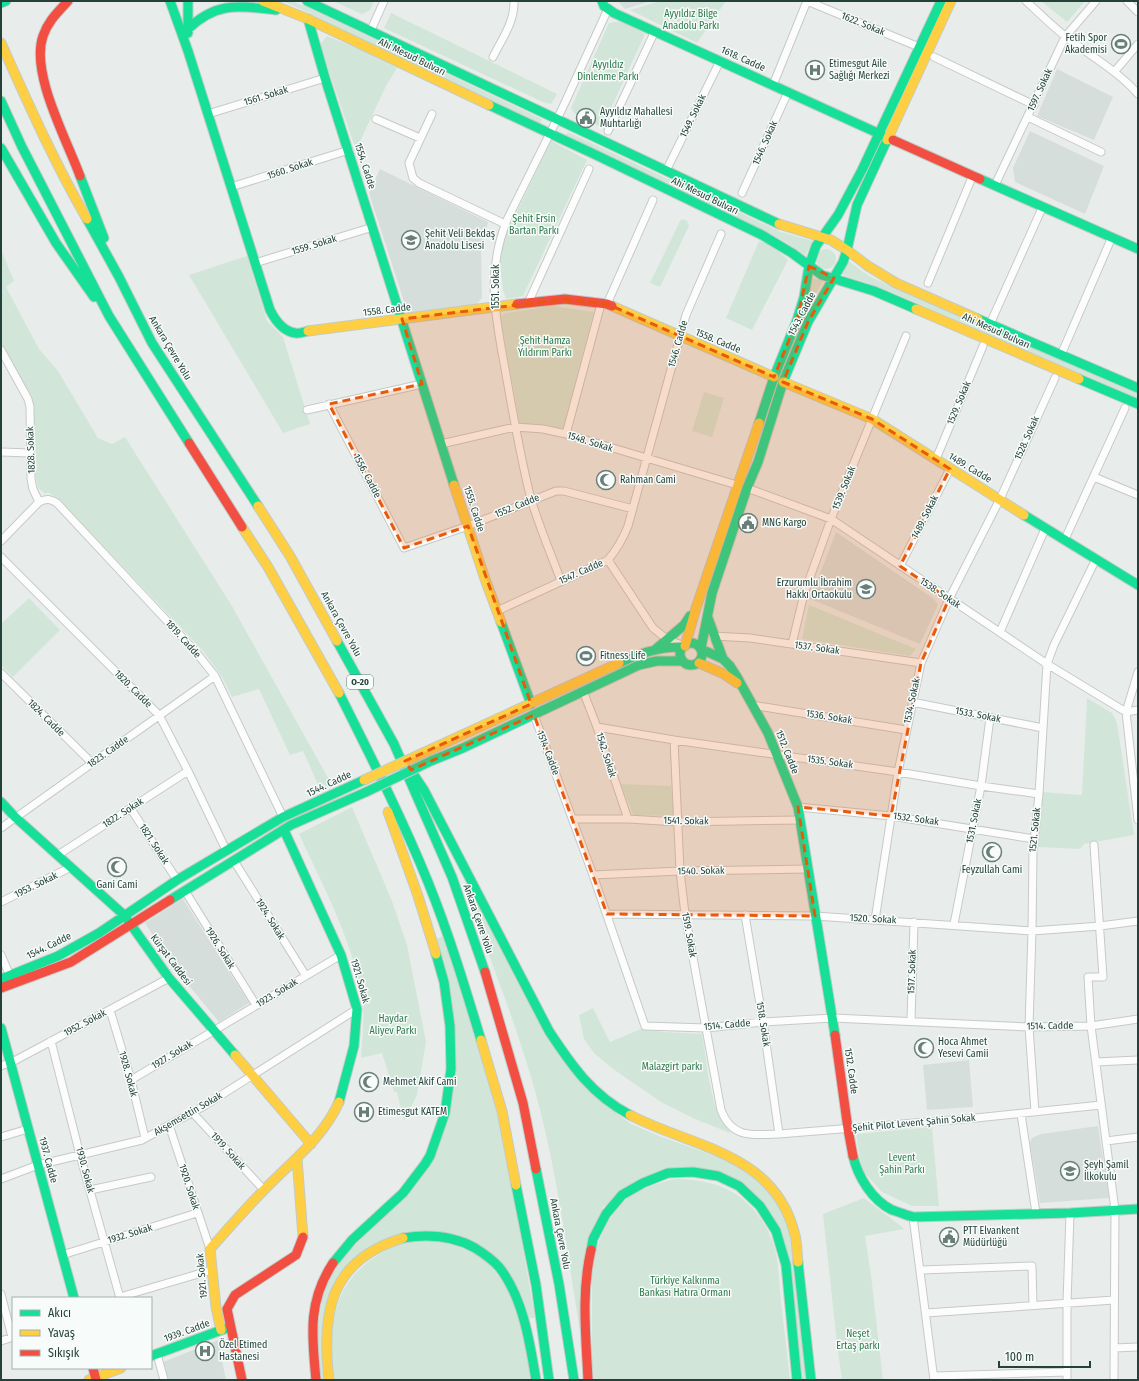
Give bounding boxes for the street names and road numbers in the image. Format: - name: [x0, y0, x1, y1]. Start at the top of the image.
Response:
- street label: 1622. Sokak: [839, 10, 887, 38]
- street label: Ahi Mesud Bulvarı: [377, 36, 447, 78]
- street label: 1618. Cadde: [719, 44, 767, 74]
- street label: 1597. Sokak: [1025, 66, 1055, 113]
- street label: 1561. Sokak: [242, 83, 290, 108]
- street label: 1549. Sokak: [677, 92, 709, 140]
- street label: 1546. Sokak: [750, 119, 780, 167]
- street label: 1554. Cadde: [352, 141, 378, 191]
- street label: 1560. Sokak: [266, 156, 315, 182]
- street label: Ahi Mesud Bulvarı: [670, 175, 740, 217]
- street label: 1559. Sokak: [290, 232, 338, 258]
- street label: 1551. Sokak: [490, 264, 502, 310]
- street label: 1543. Cadde: [786, 290, 819, 338]
- street label: 1558. Cadde: [362, 301, 412, 319]
- street label: Ahi Mesud Bulvarı: [960, 311, 1032, 351]
- street label: Ankara Çevre Yolu: [146, 314, 194, 382]
- street label: 1546. Cadde: [666, 319, 690, 369]
- street label: 1558. Cadde: [694, 326, 743, 356]
- street label: 1529. Sokak: [944, 379, 974, 427]
- street label: 1528. Sokak: [1012, 414, 1042, 462]
- street label: 1828. Sokak: [24, 426, 38, 474]
- street label: 1548. Sokak: [566, 429, 615, 455]
- street label: 1489. Cadde: [946, 450, 994, 486]
- street label: 1556. Cadde: [350, 452, 384, 500]
- street label: 1539. Sokak: [830, 464, 858, 512]
- street label: 1555. Cadde: [461, 485, 487, 534]
- street label: 1552. Cadde: [493, 492, 541, 520]
- street label: 1489. Sokak: [909, 493, 941, 541]
- street label: 1547. Cadde: [557, 557, 605, 587]
- street label: 1538. Sokak: [917, 575, 963, 611]
- street label: Ankara Çevre Yolu: [318, 589, 364, 659]
- street label: 1819. Cadde: [163, 617, 203, 661]
- street label: 1537. Sokak: [794, 639, 841, 657]
- street label: 1820. Cadde: [112, 668, 154, 710]
- road number: O-20: [347, 675, 373, 689]
- street label: 1534. Sokak: [901, 677, 923, 725]
- street label: 1824. Cadde: [25, 697, 67, 739]
- street label: 1533. Sokak: [954, 705, 1002, 725]
- street label: 1536. Sokak: [805, 707, 853, 727]
- street label: 1512. Cadde: [773, 728, 801, 776]
- street label: 1514. Cadde: [534, 729, 562, 777]
- street label: 1542. Sokak: [593, 731, 619, 779]
- street label: 1823. Cadde: [85, 733, 131, 771]
- street label: 1535. Sokak: [806, 753, 854, 771]
- street label: 1544. Cadde: [305, 768, 353, 800]
- street label: 1822. Sokak: [100, 795, 146, 831]
- street label: 1531. Sokak: [964, 797, 984, 844]
- street label: 1521. Sokak: [1027, 807, 1043, 853]
- street label: 1532. Sokak: [892, 810, 940, 828]
- street label: 1541. Sokak: [663, 815, 709, 827]
- street label: 1821. Sokak: [137, 822, 172, 867]
- street label: 1540. Sokak: [677, 865, 725, 877]
- street label: 1953. Sokak: [12, 869, 60, 901]
- street label: Ankara Çevre Yolu: [461, 883, 495, 955]
- street label: 1924. Sokak: [253, 896, 288, 942]
- street label: 1519. Sokak: [679, 912, 699, 959]
- street label: 1520. Sokak: [849, 912, 897, 926]
- street label: 1926. Sokak: [203, 925, 238, 971]
- street label: 1544. Cadde: [25, 930, 73, 962]
- street label: Kürşat Caddesi: [148, 932, 194, 988]
- street label: 1517. Sokak: [905, 949, 919, 995]
- street label: 1921. Sokak: [348, 958, 372, 1005]
- street label: 1923. Sokak: [254, 976, 300, 1010]
- street label: 1518. Sokak: [754, 1001, 773, 1048]
- street label: 1952. Sokak: [62, 1007, 109, 1039]
- street label: 1514. Cadde: [703, 1017, 751, 1033]
- street label: 1514. Cadde: [1027, 1020, 1074, 1032]
- street label: 1927. Sokak: [149, 1038, 195, 1072]
- street label: 1512. Cadde: [842, 1047, 860, 1095]
- street label: 1928. Sokak: [116, 1050, 140, 1098]
- street label: Akşemsettin Sokak: [152, 1089, 225, 1138]
- street label: Şehit Pilot Levent Şahin Sokak: [852, 1112, 976, 1134]
- street label: 1919. Sokak: [208, 1130, 248, 1172]
- street label: 1937. Cadde: [36, 1136, 60, 1184]
- street label: 1930. Sokak: [73, 1146, 97, 1195]
- street label: 1920. Sokak: [176, 1163, 202, 1212]
- street label: Ankara Çevre Yolu: [547, 1197, 573, 1271]
- street label: 1932. Sokak: [106, 1221, 154, 1246]
- street label: 1921. Sokak: [194, 1253, 210, 1299]
- street label: 1939. Cadde: [162, 1317, 212, 1345]

